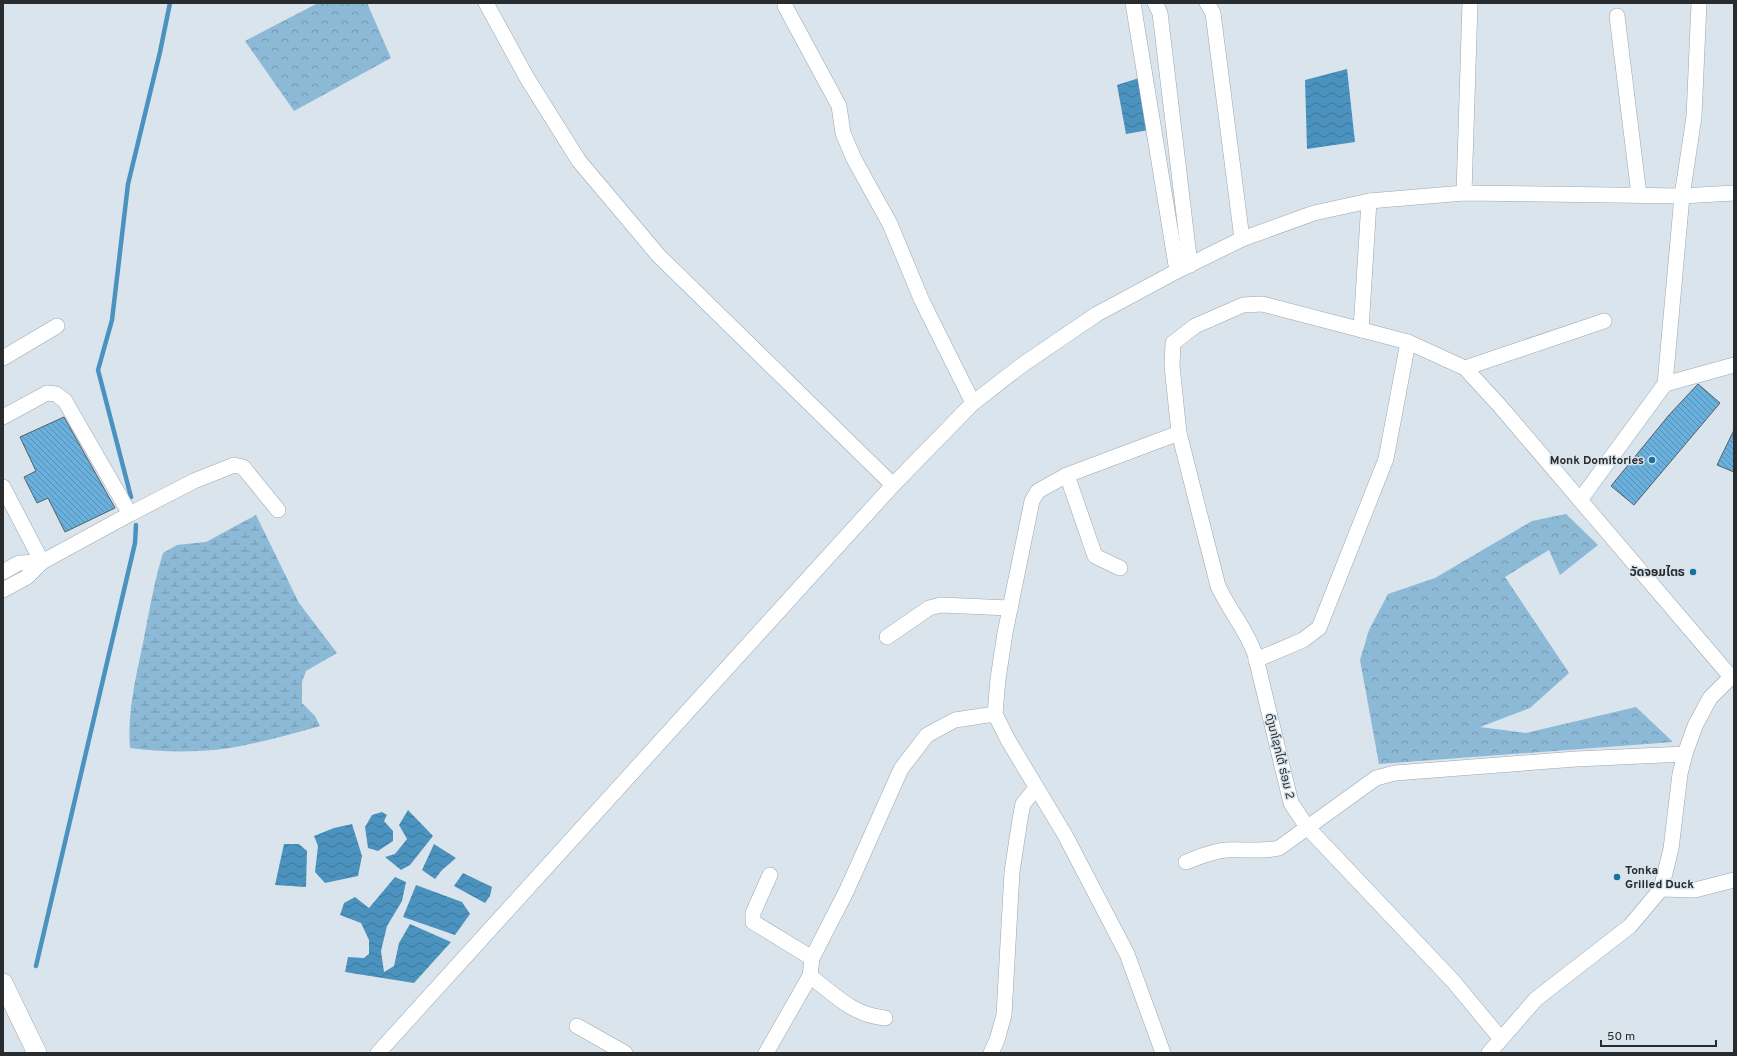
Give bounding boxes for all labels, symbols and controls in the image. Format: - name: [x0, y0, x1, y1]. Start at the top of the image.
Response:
- place label: Monk Domitories: [1550, 453, 1644, 469]
- marker: Monk Domitories: [1647, 455, 1657, 465]
- place label: ວັດຈອມໄຕຣ: [1630, 565, 1685, 581]
- marker: ວັດຈອມໄຕຣ: [1688, 567, 1698, 577]
- street label: ດົງນາໂຊກໄຕ້ ຮ່ອມ 2: [1261, 711, 1297, 801]
- place label: Tonka Grilled Duck: [1625, 863, 1694, 893]
- marker: Tonka Grilled Duck: [1612, 872, 1622, 882]
- scale bar: [1601, 1022, 1716, 1048]
- text: 50 m: [1607, 1029, 1635, 1045]

